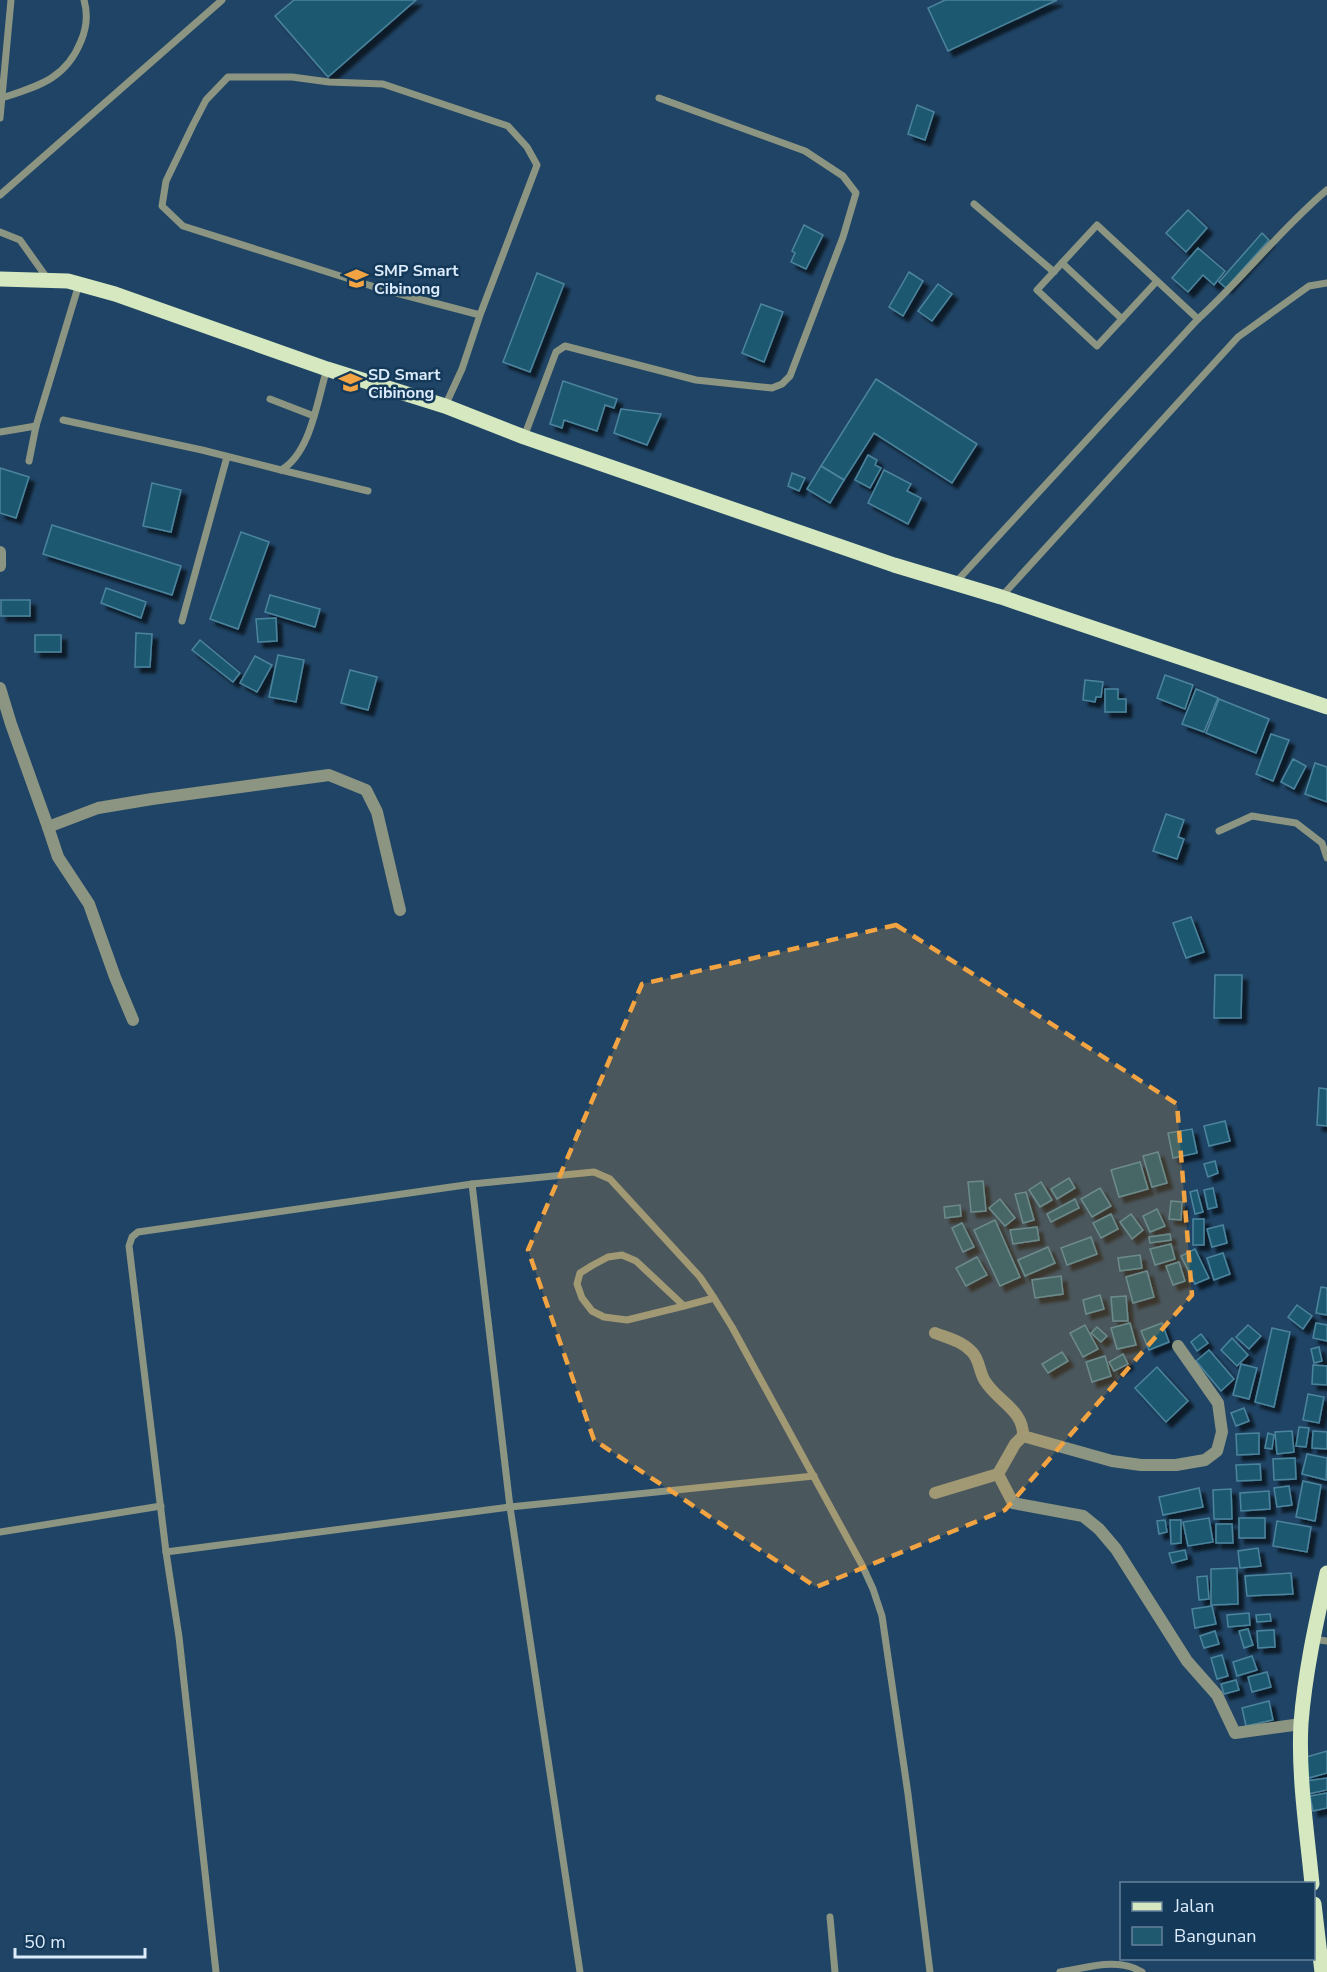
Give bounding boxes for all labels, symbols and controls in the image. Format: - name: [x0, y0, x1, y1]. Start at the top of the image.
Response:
- place label: SMP Smart Cibinong: [374, 260, 459, 300]
- school or university icon: SMP Smart Cibinong: [343, 266, 369, 292]
- place label: SD Smart Cibinong: [368, 364, 441, 404]
- school or university icon: SD Smart Cibinong: [337, 370, 363, 396]
- legend: [1120, 1882, 1315, 1960]
- text: Jalan: [1173, 1894, 1214, 1918]
- scale bar: [15, 1921, 146, 1959]
- text: Bangunan: [1174, 1924, 1257, 1948]
- text: 50 m: [24, 1930, 66, 1954]

